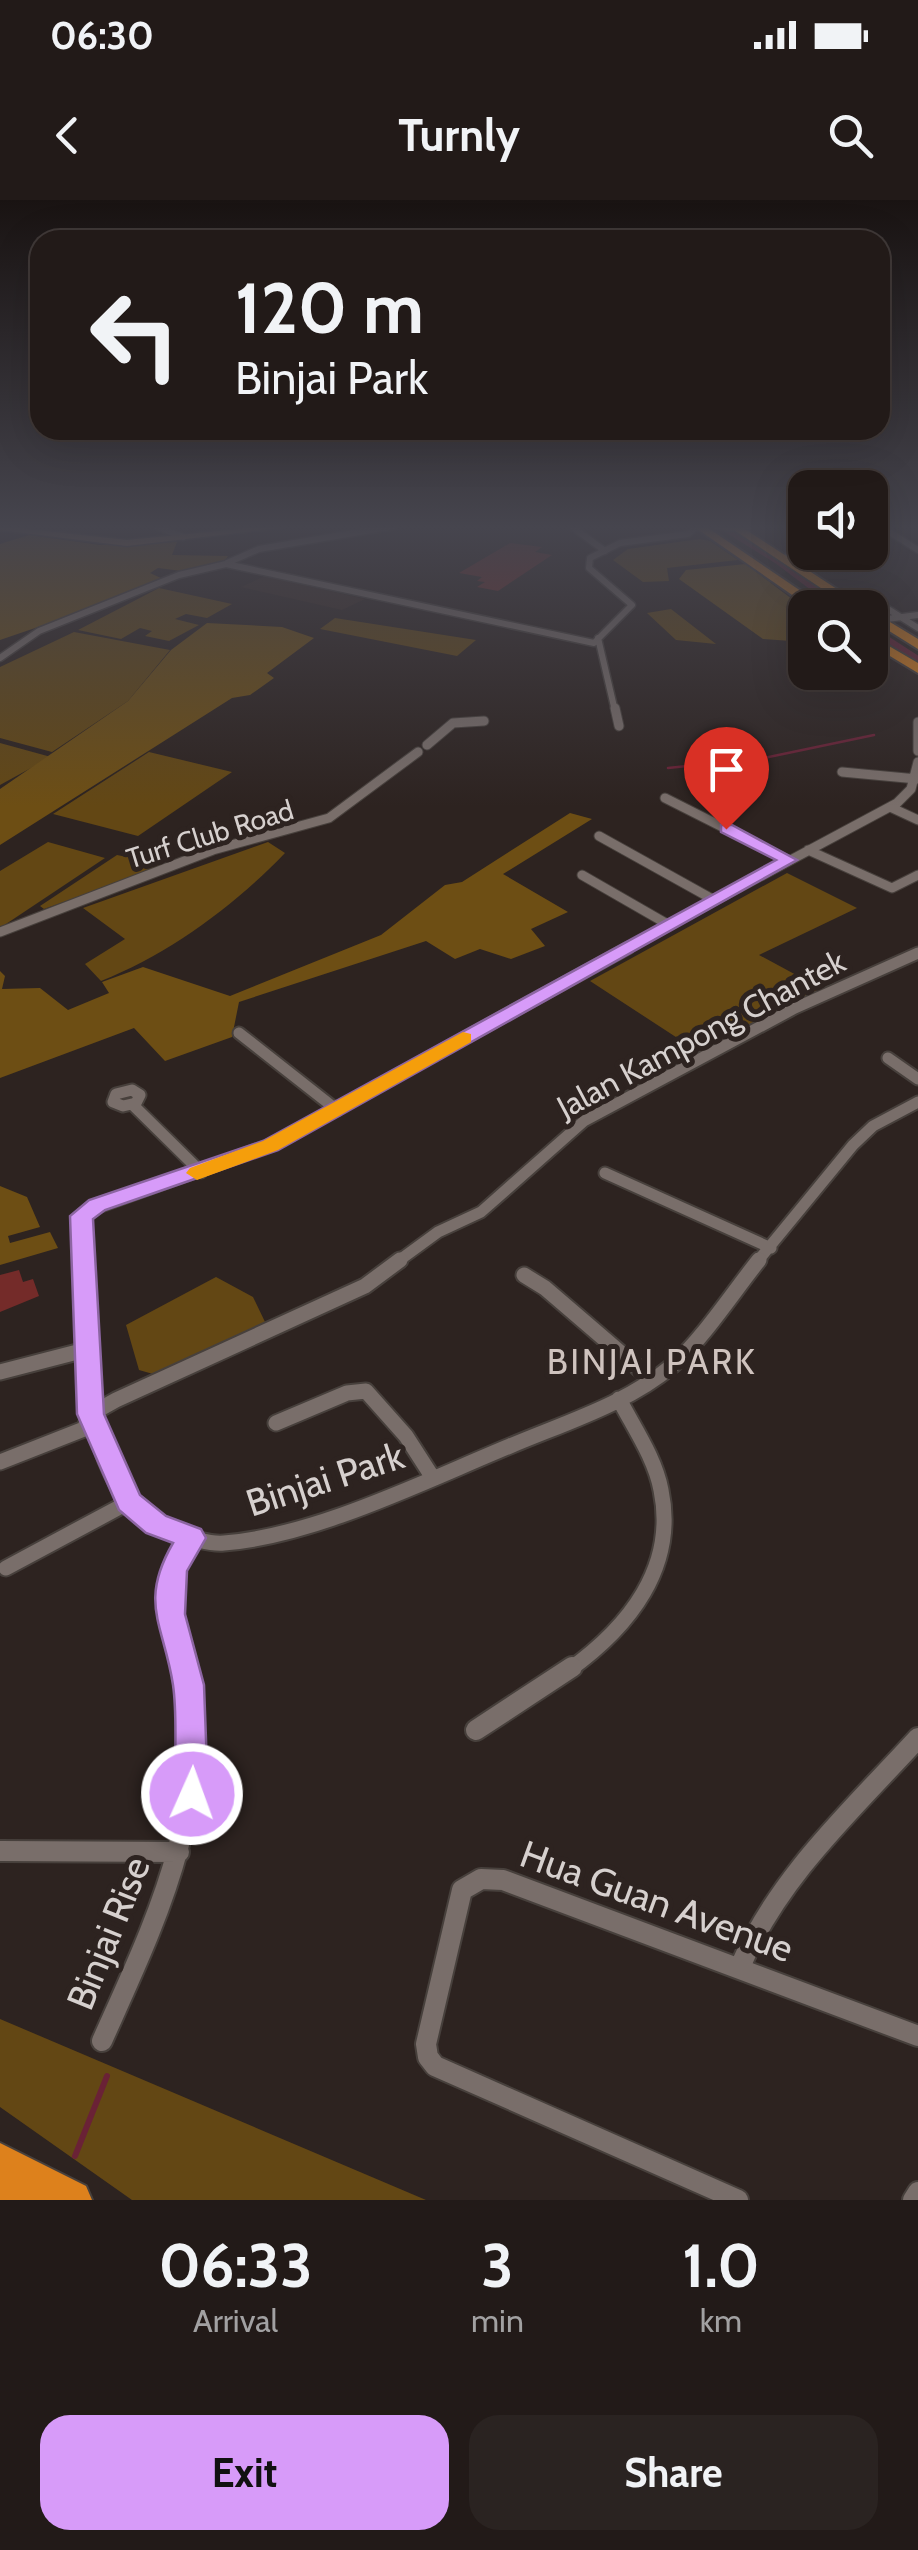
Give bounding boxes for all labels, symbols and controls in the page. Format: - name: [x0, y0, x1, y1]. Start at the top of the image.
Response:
- text: 06:30: [50, 12, 154, 59]
- icon: back: [40, 108, 95, 163]
- text: Turnly: [398, 108, 520, 162]
- icon: search: [823, 108, 878, 163]
- text: 120 m: [235, 265, 424, 351]
- icon: left: [70, 270, 200, 400]
- text: Binjai Park: [235, 351, 428, 405]
- map controls: [788, 470, 888, 690]
- button: sound: [788, 470, 888, 570]
- button: search: [788, 590, 888, 690]
- pin: [684, 727, 769, 830]
- icon: arrive: [699, 742, 754, 797]
- street label: Turf Club Road: [122, 792, 298, 876]
- street label: Jalan Kampong Chantek: [549, 941, 852, 1127]
- district label: BINJAI PARK: [547, 1340, 757, 1383]
- street label: Binjai Park: [240, 1431, 410, 1527]
- position arrow: [140, 1742, 244, 1846]
- street label: Hua Guan Avenue: [514, 1830, 800, 1972]
- street label: Binjai Rise: [56, 1850, 160, 2016]
- text: 06:33: [158, 2229, 313, 2302]
- text: 3: [481, 2229, 514, 2302]
- text: 1.0: [682, 2229, 760, 2302]
- text: Arrival: [193, 2301, 278, 2340]
- text: min: [471, 2301, 524, 2340]
- text: km: [700, 2301, 742, 2340]
- button: Exit: [40, 2415, 449, 2530]
- button: Share: [469, 2415, 878, 2530]

